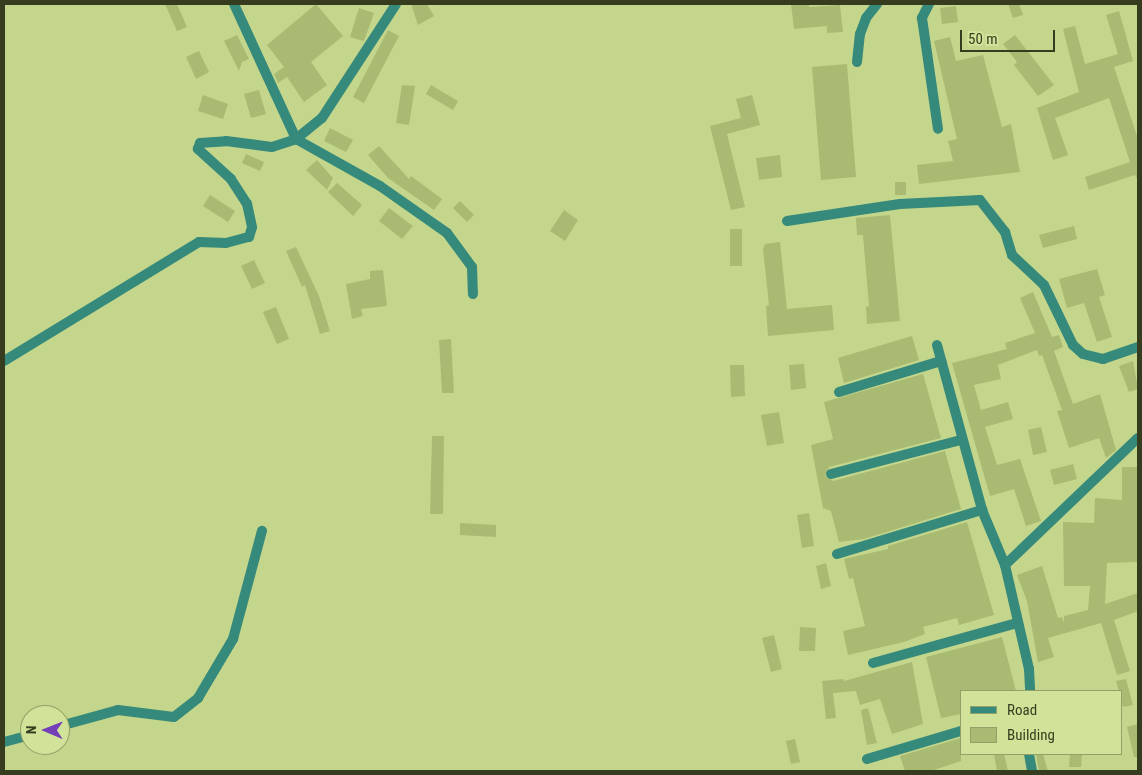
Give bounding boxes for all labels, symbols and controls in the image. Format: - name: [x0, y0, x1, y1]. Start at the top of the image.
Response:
- scale bar: [962, 20, 1057, 52]
- text: 50 m: [968, 30, 998, 48]
- legend: [960, 690, 1122, 755]
- text: Road: [1007, 701, 1037, 719]
- north arrow: [20, 705, 70, 755]
- text: N: [23, 725, 39, 734]
- text: Building: [1007, 726, 1055, 744]

